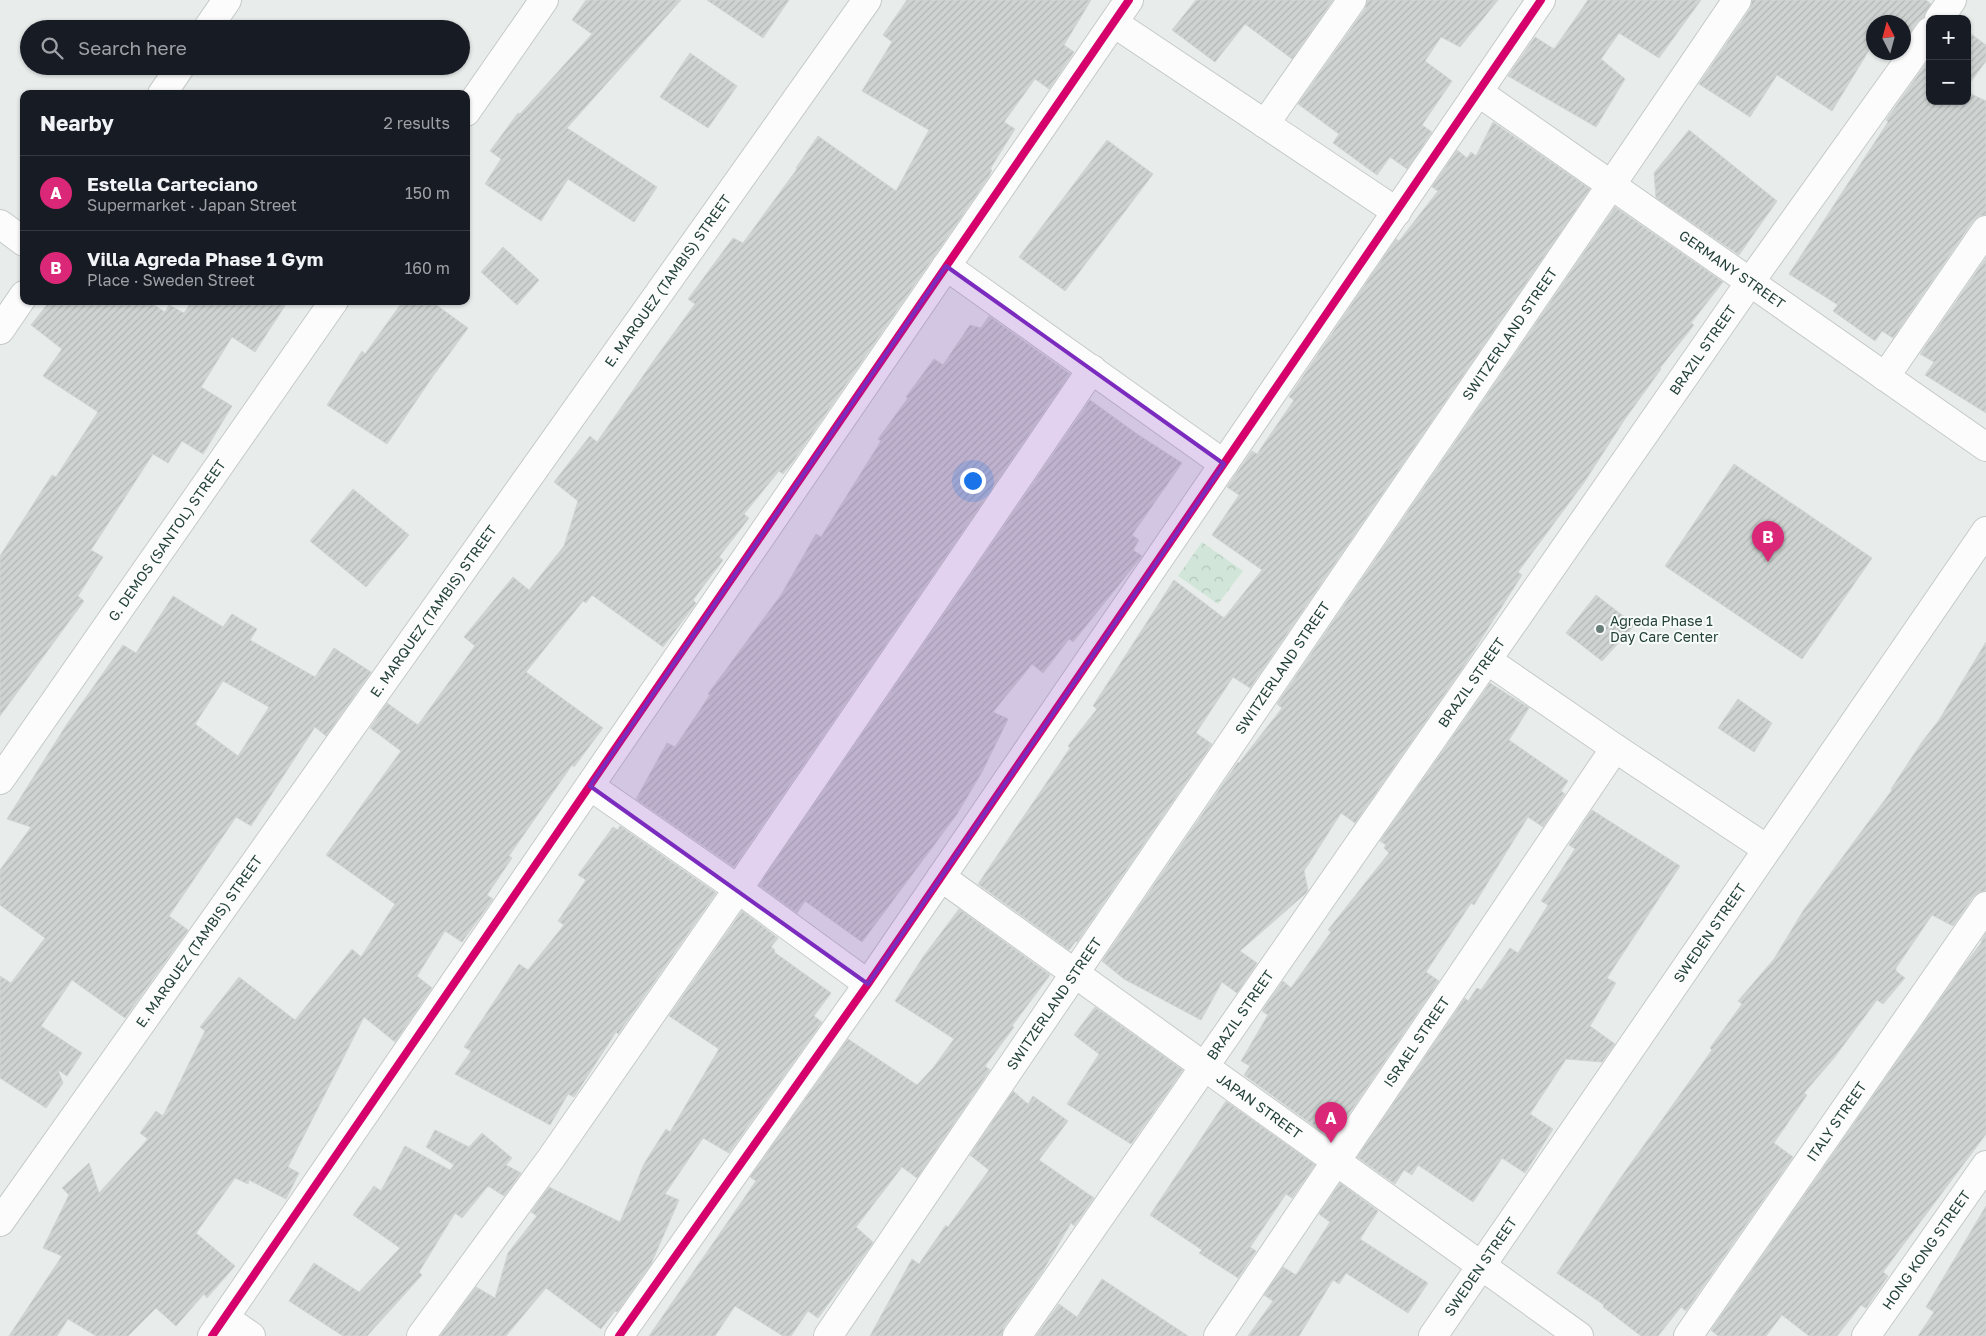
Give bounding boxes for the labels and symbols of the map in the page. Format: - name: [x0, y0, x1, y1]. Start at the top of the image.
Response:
- north arrow: [1866, 15, 1911, 60]
- street label: E. MARQUEZ (TAMBIS) STREET: [600, 191, 734, 370]
- street label: GERMANY STREET: [1676, 226, 1789, 312]
- street label: SWITZERLAND STREET: [1458, 264, 1561, 403]
- street label: BRAZIL STREET: [1665, 301, 1740, 398]
- street label: G. DEMOS (SANTOL) STREET: [104, 456, 229, 624]
- your location: [960, 468, 986, 494]
- street label: E. MARQUEZ (TAMBIS) STREET: [366, 521, 500, 700]
- pin: B: [1752, 521, 1784, 562]
- street label: SWITZERLAND STREET: [1231, 598, 1333, 737]
- place label: Agreda Phase 1 Day Care Center: [1610, 612, 1719, 645]
- marker: Agreda Phase 1 Day Care Center: [1594, 623, 1606, 635]
- street label: BRAZIL STREET: [1434, 634, 1508, 730]
- street label: E. MARQUEZ (TAMBIS) STREET: [132, 851, 266, 1031]
- street label: SWEDEN STREET: [1670, 880, 1750, 985]
- street label: SWITZERLAND STREET: [1003, 934, 1105, 1073]
- street label: BRAZIL STREET: [1203, 966, 1277, 1063]
- street label: ISRAEL STREET: [1380, 993, 1453, 1090]
- street label: JAPAN STREET: [1213, 1069, 1306, 1142]
- street label: ITALY STREET: [1803, 1078, 1870, 1164]
- pin: A: [1315, 1102, 1347, 1143]
- street label: HONG KONG STREET: [1878, 1187, 1974, 1313]
- street label: SWEDEN STREET: [1440, 1213, 1520, 1319]

